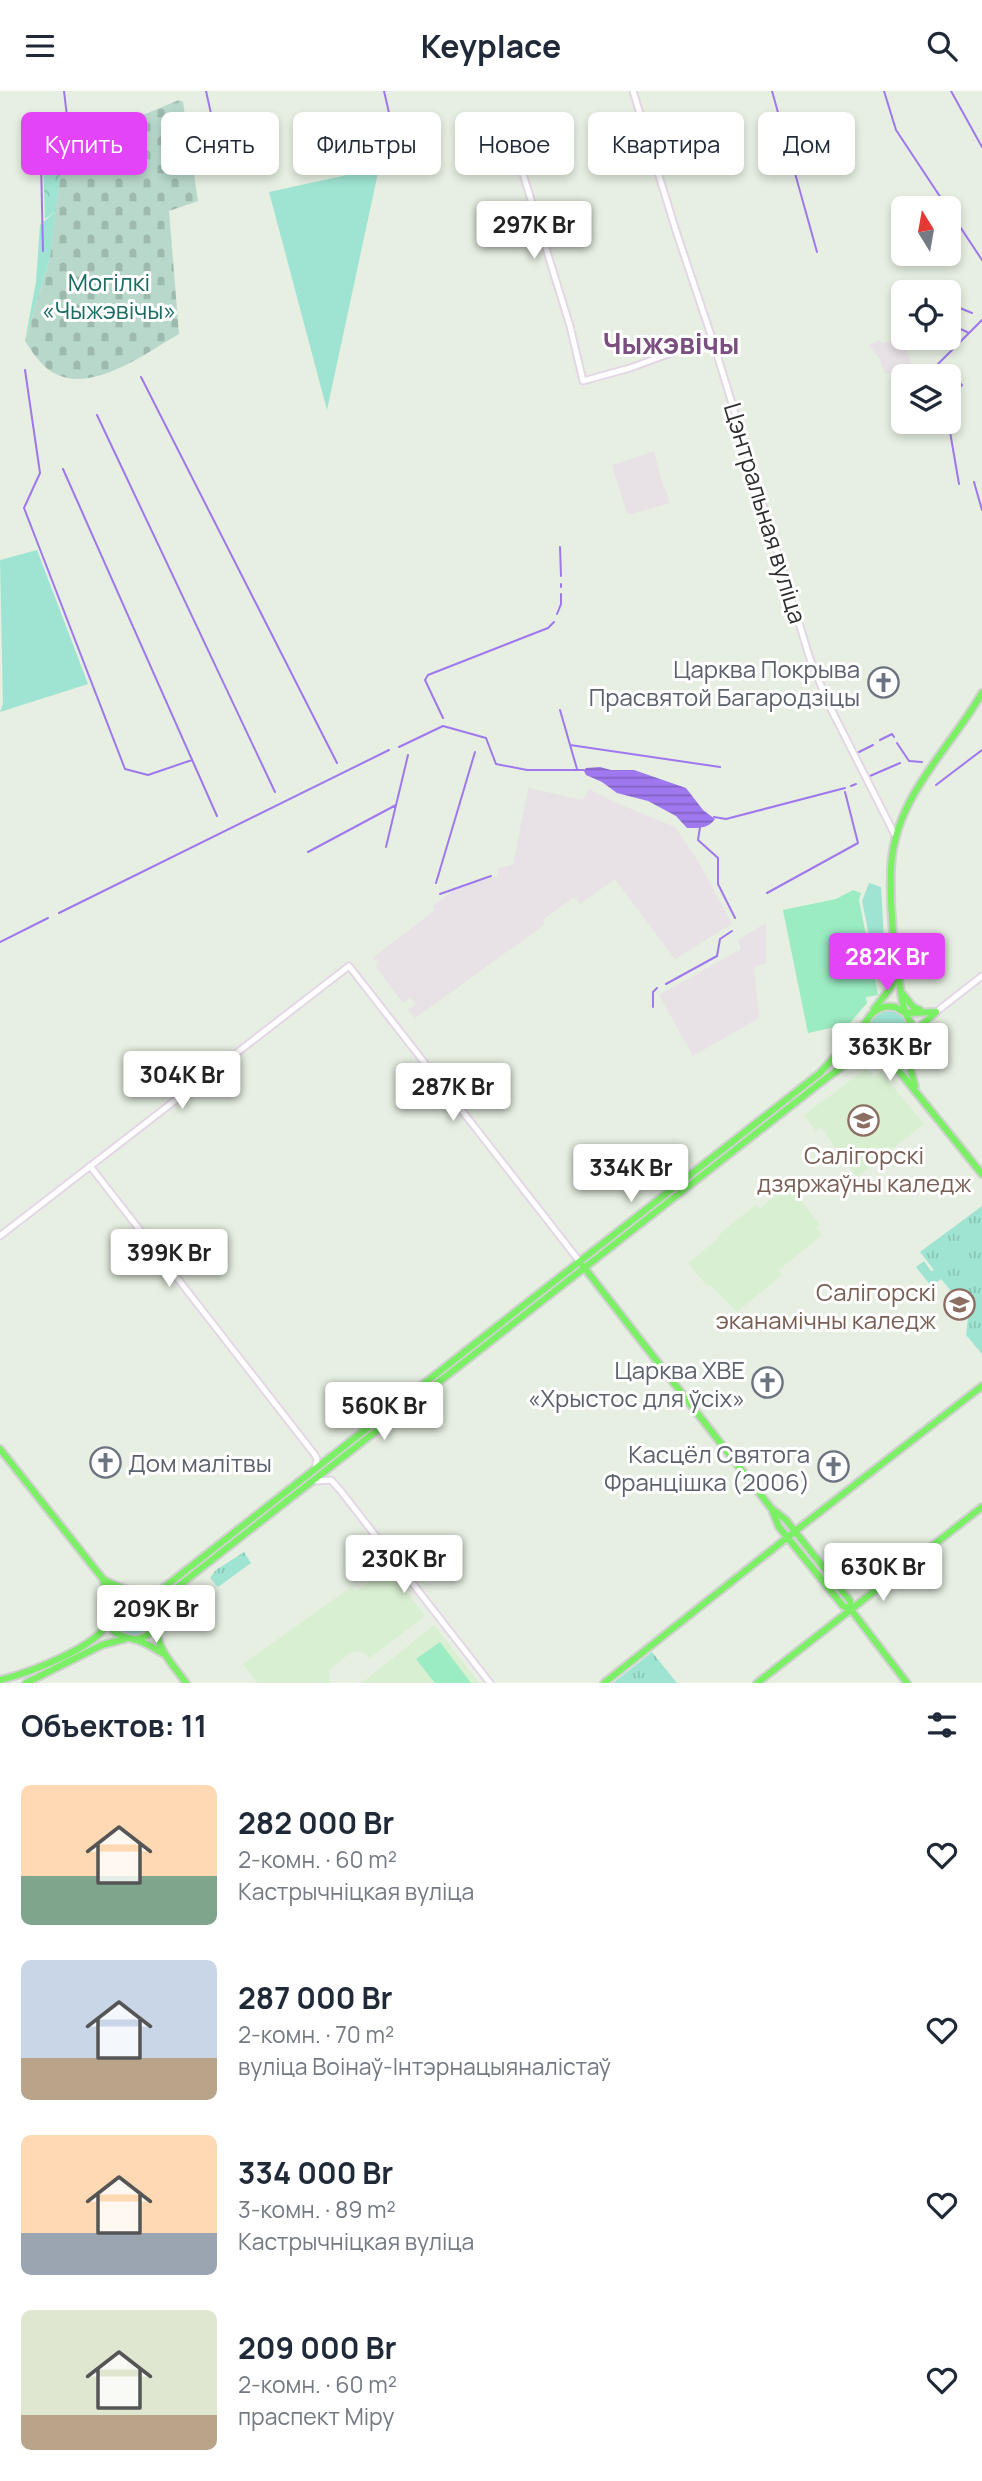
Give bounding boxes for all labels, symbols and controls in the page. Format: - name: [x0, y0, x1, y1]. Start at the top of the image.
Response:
- text: Keyplace: [421, 24, 561, 68]
- icon: menu: [21, 27, 59, 65]
- icon: search: [923, 27, 961, 65]
- chip: Купить: [21, 112, 147, 175]
- chip: Снять: [161, 112, 279, 175]
- chip: Фильтры: [293, 112, 441, 175]
- chip: Новое: [455, 112, 574, 175]
- chip: Квартира: [588, 112, 744, 175]
- chip: Дом: [758, 112, 855, 175]
- north arrow: [891, 196, 961, 266]
- map controls: [891, 196, 961, 434]
- pin: 297K Br: [469, 201, 599, 261]
- text: 297K Br: [493, 208, 575, 240]
- park label: Могілкі «Чыжэвічы»: [42, 265, 176, 326]
- button: locate: [891, 280, 961, 350]
- district label: Чыжэвічы: [603, 324, 739, 362]
- button: layers: [891, 364, 961, 434]
- street label: Цэнтральная вуліца: [717, 399, 815, 627]
- place label: Царква Покрыва Прасвятой Багародзіцы: [589, 652, 860, 713]
- church icon: Царква Покрыва Прасвятой Багародзіцы: [866, 665, 900, 699]
- pin: 282K Br: [822, 933, 952, 993]
- text: 282K Br: [845, 940, 929, 972]
- pin: 363K Br: [825, 1023, 955, 1083]
- text: 363K Br: [848, 1030, 932, 1062]
- pin: 304K Br: [117, 1051, 247, 1111]
- text: 304K Br: [139, 1058, 225, 1090]
- pin: 287K Br: [388, 1063, 518, 1123]
- text: 287K Br: [412, 1070, 494, 1102]
- school or university icon: Салігорскі дзяржаўны каледж: [847, 1103, 881, 1137]
- place label: Салігорскі дзяржаўны каледж: [757, 1138, 971, 1199]
- pin: 334K Br: [566, 1145, 696, 1204]
- text: 334K Br: [589, 1151, 673, 1183]
- pin: 399K Br: [104, 1229, 234, 1289]
- text: 399K Br: [127, 1236, 211, 1268]
- place label: Салігорскі эканамічны каледж: [715, 1275, 936, 1336]
- school or university icon: Салігорскі эканамічны каледж: [942, 1288, 976, 1322]
- place label: Царква ХВЕ «Хрыстос для ўсіх»: [528, 1353, 745, 1414]
- church icon: Царква ХВЕ «Хрыстос для ўсіх»: [751, 1366, 785, 1400]
- pin: 560K Br: [319, 1383, 449, 1442]
- text: 560K Br: [341, 1389, 427, 1421]
- place label: Касцёл Святога Францішка (2006): [604, 1437, 810, 1498]
- church icon: Дом малітвы: [88, 1445, 122, 1479]
- place label: Дом малітвы: [128, 1446, 272, 1479]
- church icon: Касцёл Святога Францішка (2006): [816, 1450, 850, 1484]
- pin: 230K Br: [339, 1535, 469, 1595]
- text: 230K Br: [362, 1542, 446, 1574]
- pin: 630K Br: [818, 1543, 948, 1603]
- text: 630K Br: [840, 1550, 926, 1582]
- pin: 209K Br: [91, 1585, 221, 1645]
- text: 209K Br: [113, 1592, 199, 1624]
- text: Объектов: 11: [21, 1705, 207, 1746]
- icon: filters: [923, 1706, 961, 1744]
- text: 282 000 Br: [238, 1802, 394, 1843]
- icon: home: [77, 1813, 161, 1897]
- icon: heart: [923, 1836, 961, 1874]
- text: 2-комн. · 60 m²: [238, 1843, 397, 1875]
- text: Кастрычніцкая вуліца: [238, 1875, 474, 1907]
- text: 287 000 Br: [238, 1977, 392, 2018]
- icon: home: [77, 1988, 161, 2072]
- icon: heart: [923, 2011, 961, 2049]
- text: 2-комн. · 70 m²: [238, 2018, 394, 2050]
- text: вуліца Воінаў-Інтэрнацыяналістаў: [238, 2050, 611, 2082]
- text: 334 000 Br: [238, 2152, 393, 2193]
- icon: home: [77, 2163, 161, 2247]
- icon: heart: [923, 2186, 961, 2224]
- text: 3-комн. · 89 m²: [238, 2193, 396, 2225]
- text: Кастрычніцкая вуліца: [238, 2225, 474, 2257]
- text: 209 000 Br: [238, 2327, 396, 2368]
- icon: home: [77, 2338, 161, 2422]
- icon: heart: [923, 2361, 961, 2399]
- text: 2-комн. · 60 m²: [238, 2368, 397, 2400]
- text: праспект Міру: [238, 2400, 394, 2432]

